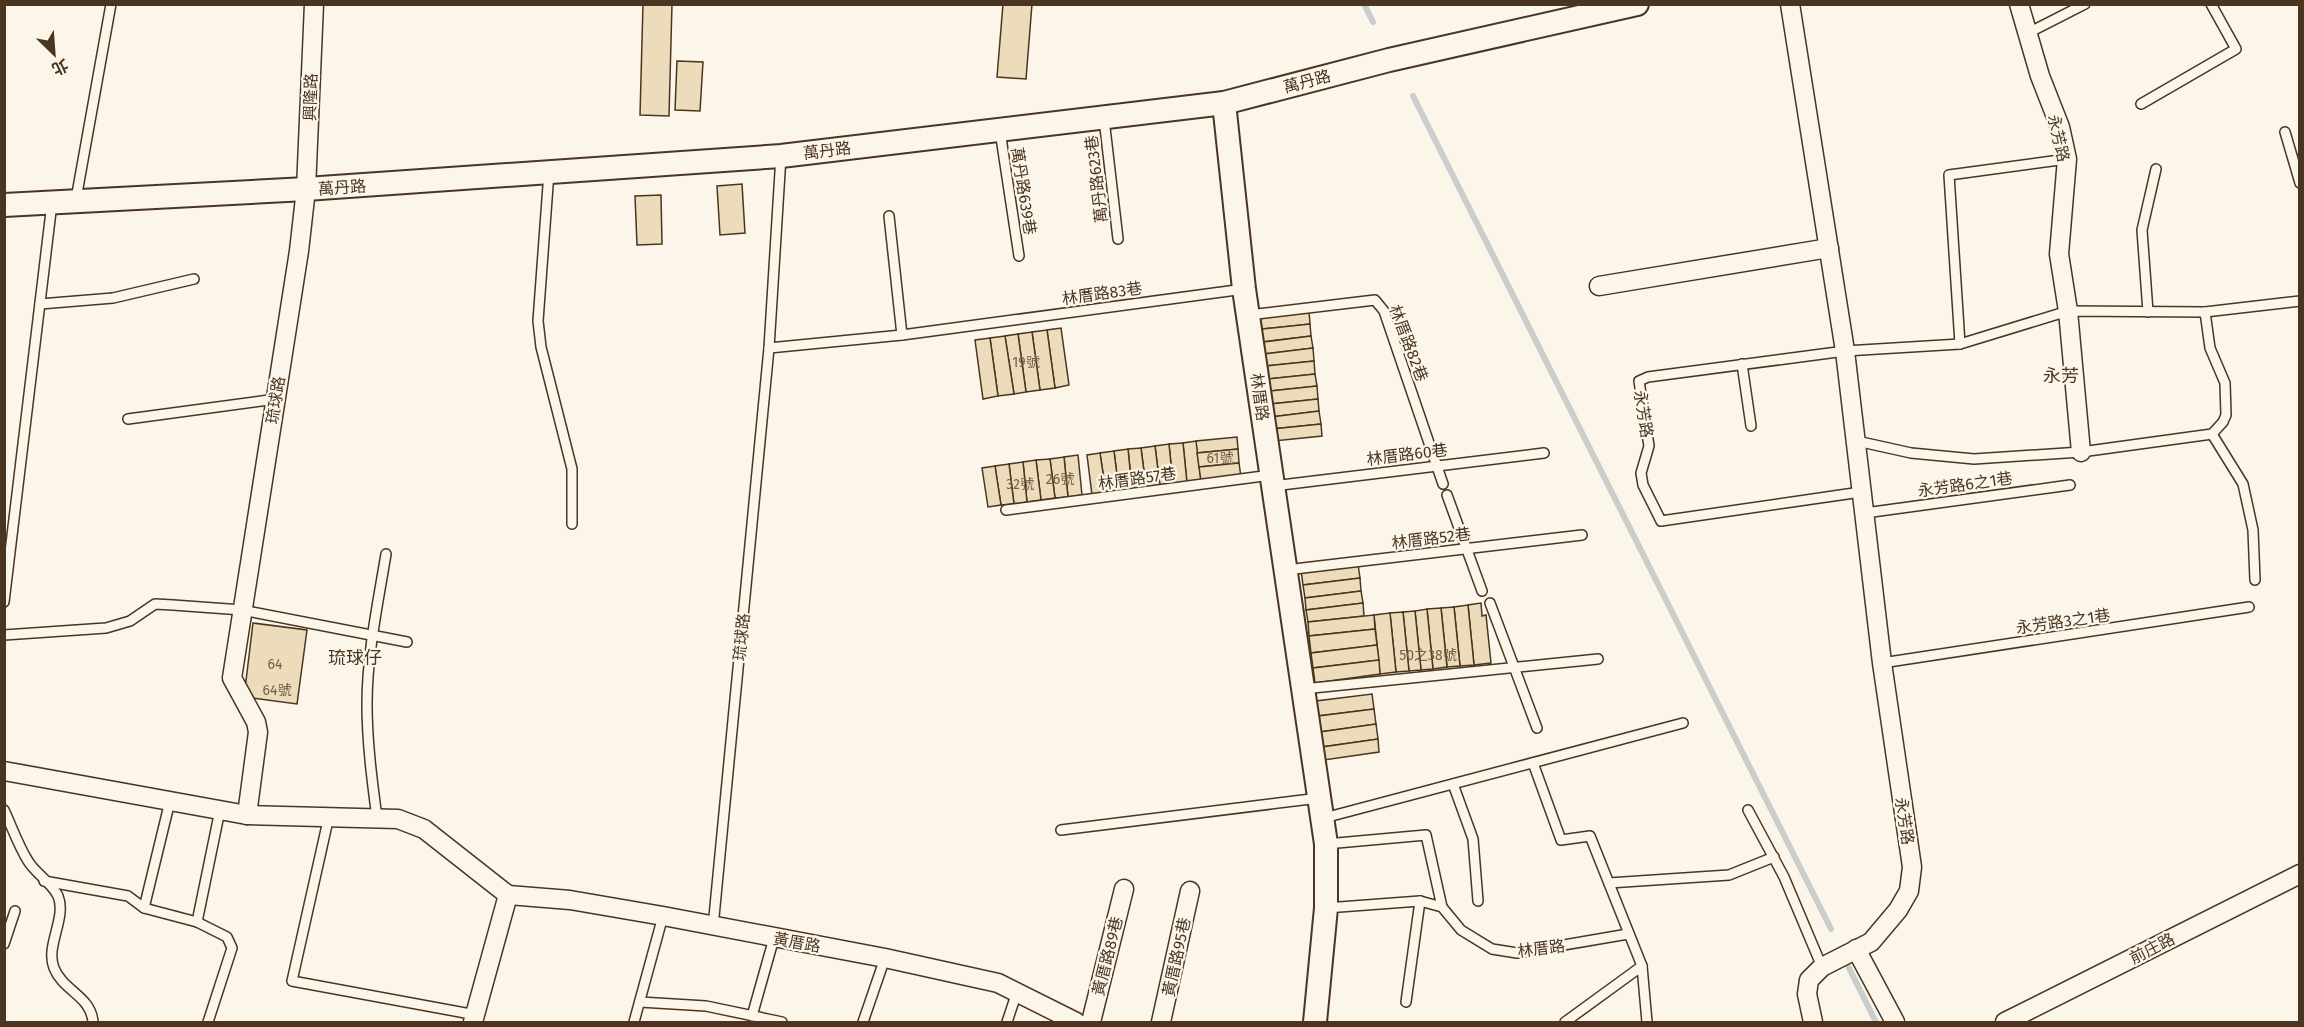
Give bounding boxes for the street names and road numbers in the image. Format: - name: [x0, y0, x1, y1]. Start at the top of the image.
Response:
- street label: 萬丹路: [1281, 66, 1333, 97]
- street label: 興隆路: [300, 73, 321, 121]
- street label: 永芳路: [2044, 113, 2073, 164]
- street label: 萬丹路623巷: [1082, 134, 1111, 224]
- street label: 萬丹路: [802, 138, 852, 163]
- street label: 萬丹路639巷: [1007, 146, 1040, 236]
- street label: 萬丹路: [317, 176, 367, 199]
- street label: 林厝路83巷: [1061, 278, 1143, 309]
- street label: 林厝路82巷: [1385, 302, 1432, 384]
- street label: 林厝路: [1247, 372, 1272, 422]
- street label: 琉球路: [262, 375, 289, 425]
- street label: 永芳路: [1630, 389, 1657, 439]
- street label: 林厝路60巷: [1365, 440, 1449, 469]
- street label: 林厝路57巷: [1097, 464, 1177, 493]
- street label: 永芳路6之1巷: [1916, 468, 2014, 501]
- street label: 林厝路52巷: [1390, 524, 1472, 553]
- street label: 永芳路3之1巷: [2015, 605, 2111, 638]
- street label: 琉球路: [730, 612, 753, 662]
- street label: 永芳路: [1891, 796, 1918, 846]
- street label: 黃厝路89巷: [1088, 915, 1126, 998]
- street label: 黃厝路95巷: [1159, 916, 1194, 998]
- street label: 黃厝路: [772, 929, 822, 956]
- street label: 前庄路: [2127, 929, 2178, 968]
- street label: 林厝路: [1516, 936, 1566, 961]

